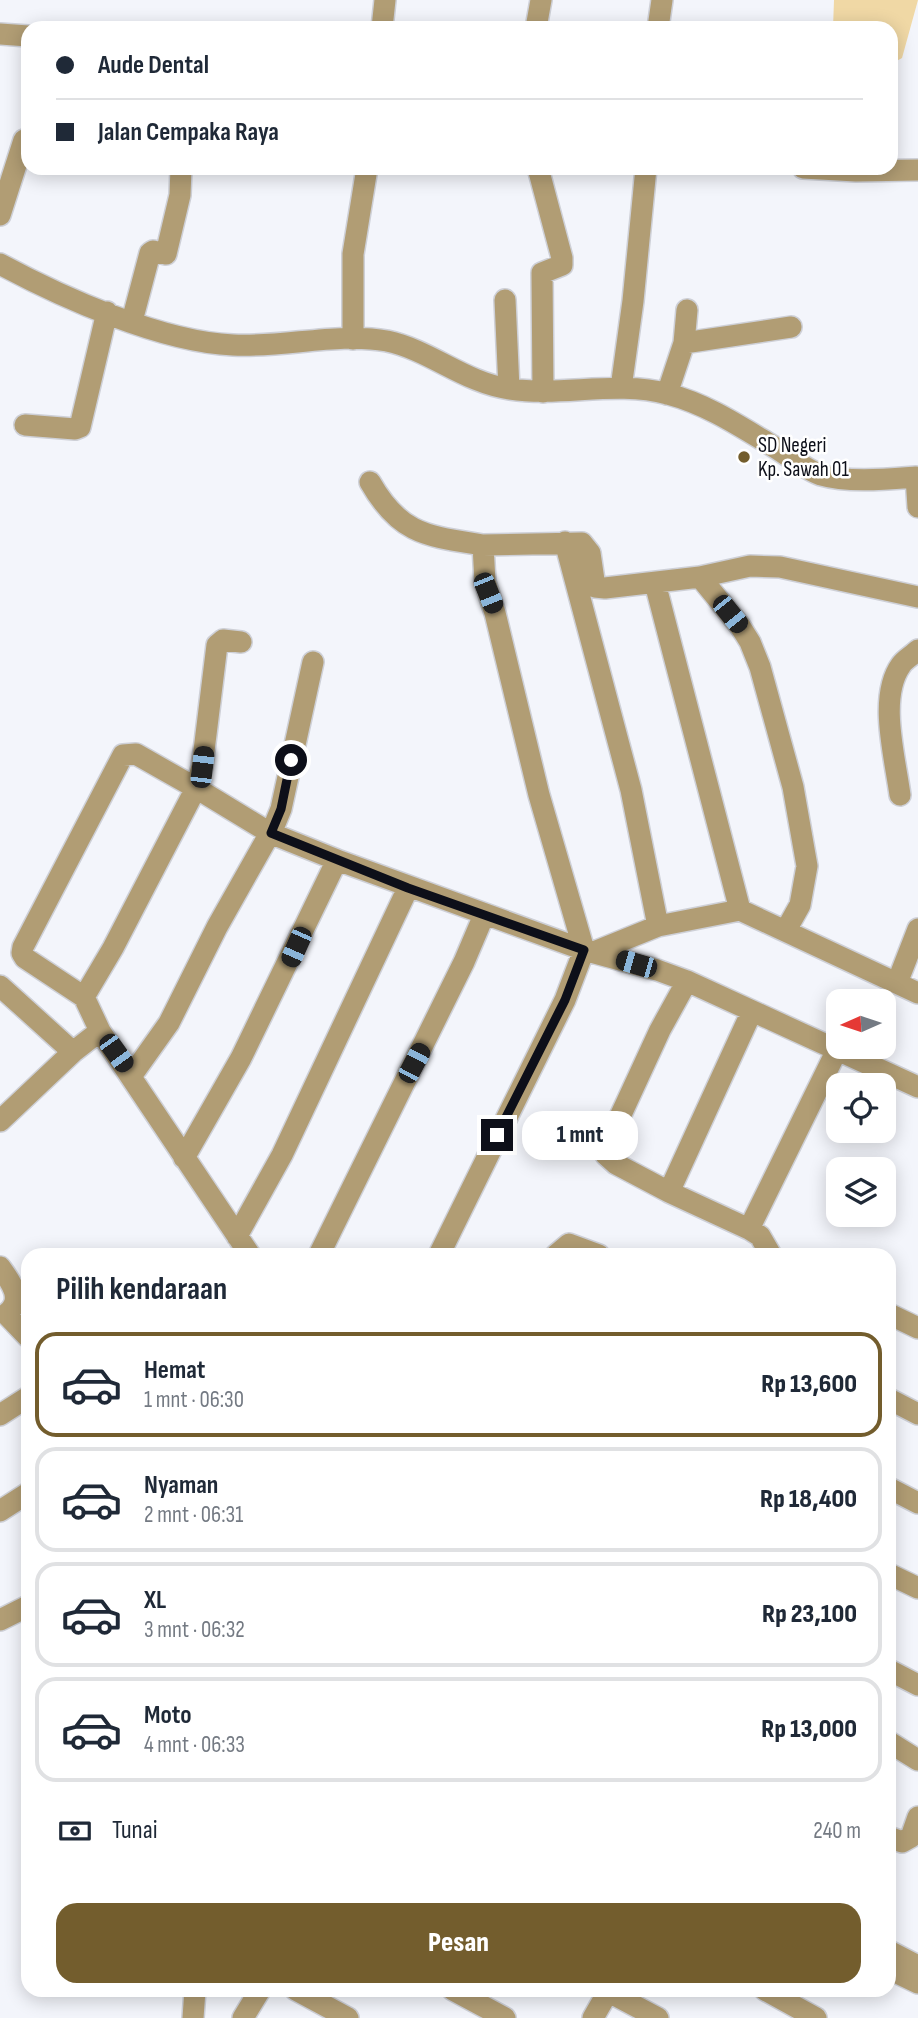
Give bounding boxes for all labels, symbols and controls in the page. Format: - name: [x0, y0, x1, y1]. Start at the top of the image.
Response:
- text: Aude Dental: [98, 50, 209, 81]
- text: Jalan Cempaka Raya: [98, 117, 279, 148]
- place label: SD Negeri Kp. Sawah 01: [758, 433, 849, 482]
- marker: SD Negeri Kp. Sawah 01: [736, 449, 752, 465]
- car: [471, 570, 506, 616]
- car: [709, 591, 752, 637]
- route start: [275, 744, 307, 776]
- car: [190, 745, 215, 789]
- car: [278, 924, 315, 970]
- car: [613, 948, 660, 980]
- north arrow: [826, 989, 896, 1059]
- map controls: [826, 989, 896, 1227]
- car: [96, 1030, 137, 1076]
- car: [395, 1040, 434, 1086]
- button: locate: [826, 1073, 896, 1143]
- callout: 1 mnt: [522, 1110, 637, 1160]
- route end: [481, 1119, 513, 1151]
- text: 1 mnt: [557, 1121, 603, 1149]
- button: layers: [826, 1157, 896, 1227]
- text: Pilih kendaraan: [56, 1270, 227, 1309]
- icon: car: [60, 1353, 123, 1416]
- text: Hemat: [144, 1355, 205, 1386]
- text: Rp 13,600: [761, 1369, 857, 1400]
- text: 1 mnt · 06:30: [144, 1386, 244, 1414]
- icon: car: [60, 1468, 123, 1531]
- text: Nyaman: [144, 1470, 218, 1501]
- text: Rp 18,400: [760, 1484, 857, 1515]
- text: 2 mnt · 06:31: [144, 1501, 243, 1529]
- icon: car: [60, 1583, 123, 1646]
- text: XL: [144, 1585, 166, 1616]
- text: Rp 23,100: [762, 1599, 857, 1630]
- text: 3 mnt · 06:32: [144, 1616, 245, 1644]
- icon: car: [60, 1698, 123, 1761]
- text: Moto: [144, 1700, 192, 1731]
- text: Rp 13,000: [761, 1714, 857, 1745]
- text: 4 mnt · 06:33: [144, 1731, 245, 1759]
- icon: cash: [56, 1812, 94, 1850]
- text: Tunai: [112, 1815, 158, 1846]
- text: 240 m: [813, 1817, 861, 1845]
- button: Pesan: [56, 1903, 861, 1983]

